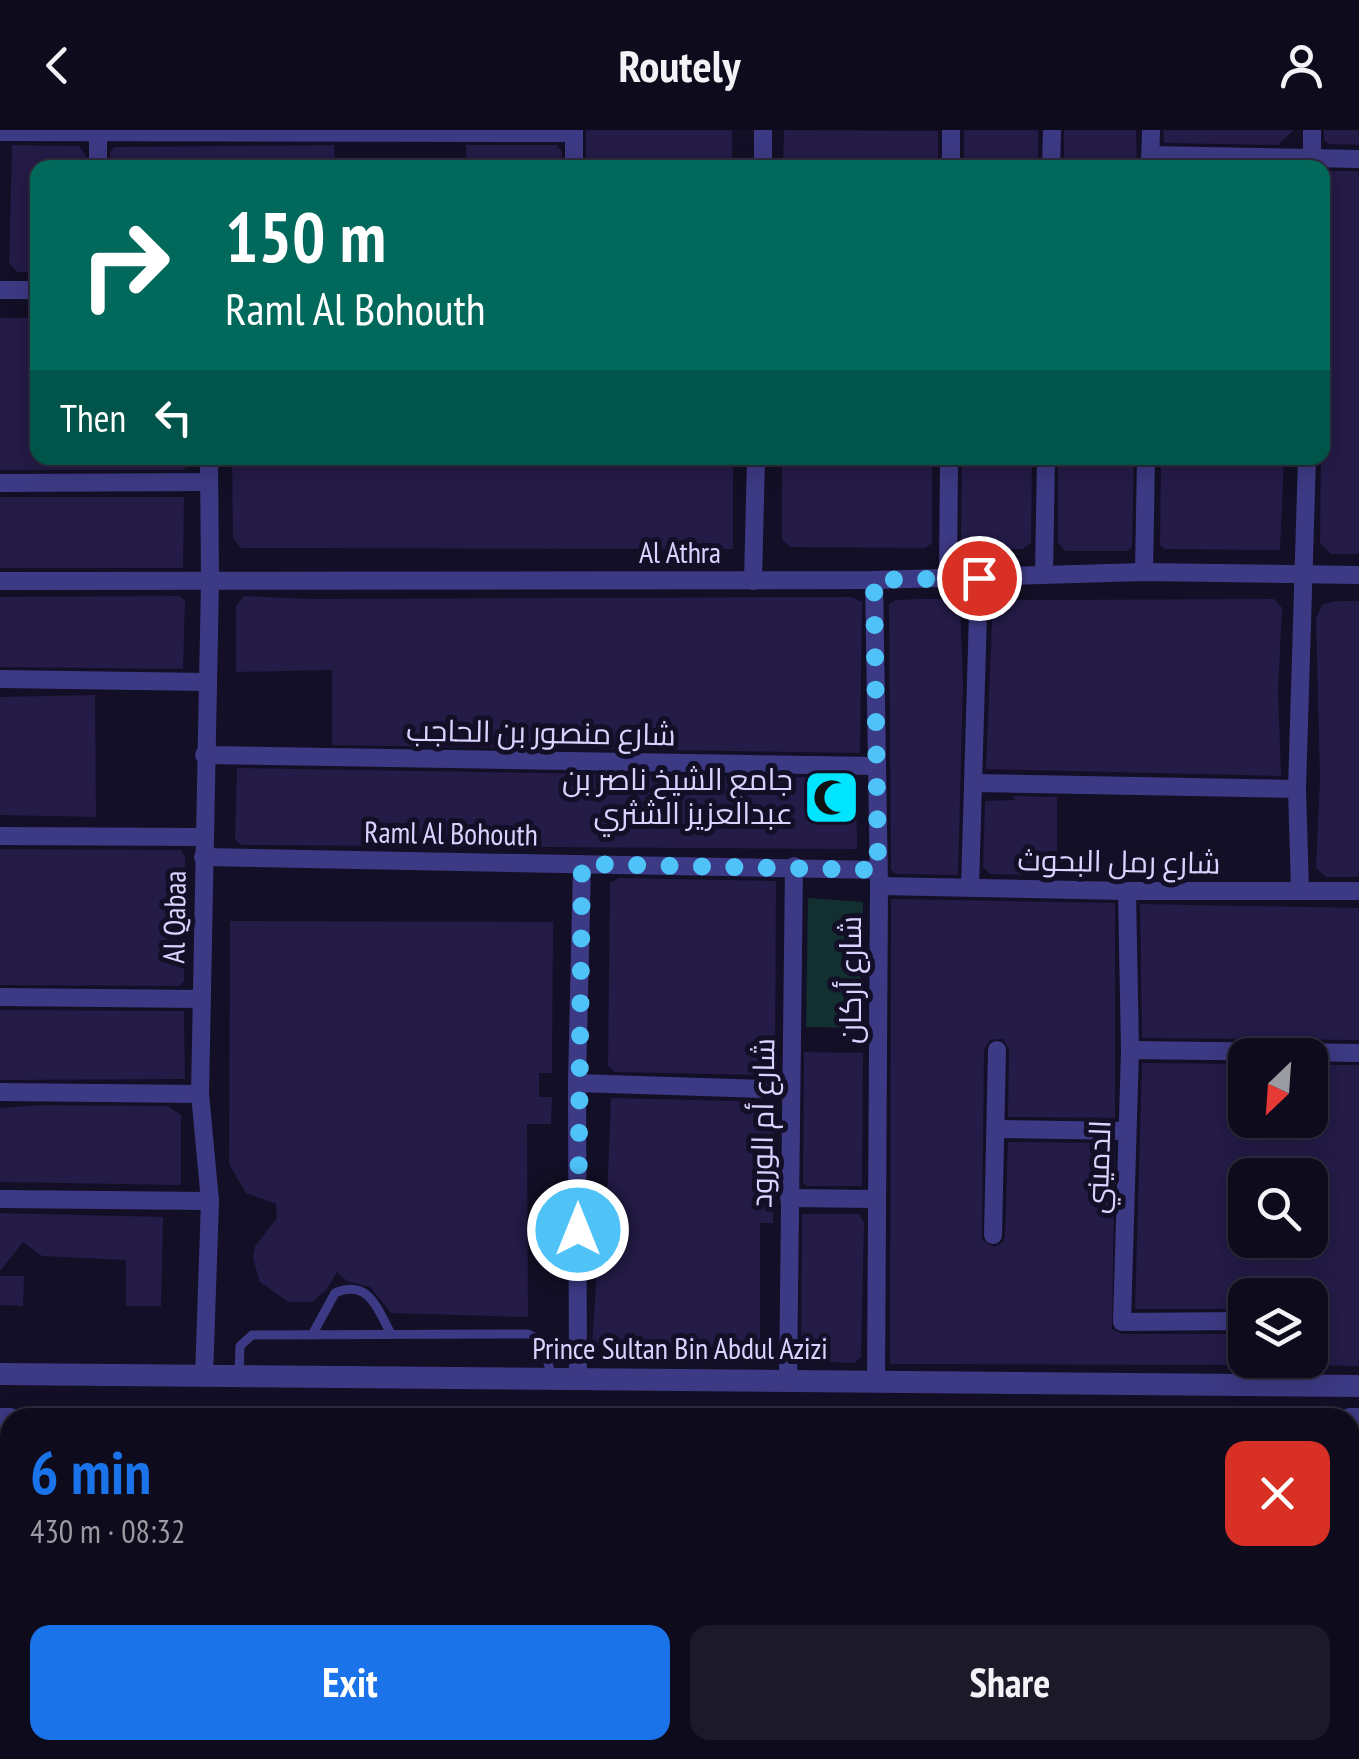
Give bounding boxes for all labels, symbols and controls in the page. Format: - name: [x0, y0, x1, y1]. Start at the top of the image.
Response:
- text: Routely: [618, 36, 741, 94]
- icon: back: [30, 38, 85, 93]
- icon: person: [1274, 38, 1329, 93]
- text: 150 m: [225, 191, 386, 281]
- icon: right: [60, 200, 190, 330]
- text: Raml Al Bohouth: [225, 279, 486, 337]
- icon: left: [146, 390, 201, 445]
- text: Then: [60, 393, 126, 442]
- street label: Al Athra: [639, 532, 721, 571]
- pin: [937, 536, 1022, 621]
- icon: arrive: [952, 551, 1007, 606]
- street label: شارع منصور بن الحاجب: [406, 710, 676, 755]
- place label: جامع الشيخ ناصر بن عبدالعزيز الشثري: [562, 759, 793, 837]
- mosque icon: جامع الشيخ ناصر بن عبدالعزيز الشثري: [802, 767, 862, 827]
- street label: Raml Al Bohouth: [364, 811, 538, 854]
- street label: شارع رمل البحوث: [1017, 839, 1221, 884]
- street label: Al Qabaa: [153, 870, 194, 964]
- street label: شارع أركان: [830, 916, 871, 1044]
- street label: شارع أم الورود: [741, 1038, 784, 1208]
- north arrow: [1228, 1038, 1328, 1138]
- map controls: [1228, 1038, 1328, 1378]
- street label: الدميني: [1076, 1119, 1124, 1215]
- button: search: [1228, 1158, 1328, 1258]
- position arrow: [526, 1178, 630, 1282]
- button: layers: [1228, 1278, 1328, 1378]
- street label: Prince Sultan Bin Abdul Azizi: [532, 1328, 828, 1367]
- text: 6 min: [30, 1433, 151, 1511]
- button: close: [1225, 1441, 1330, 1546]
- text: 430 m · 08:32: [30, 1510, 185, 1552]
- button: Exit: [30, 1625, 670, 1740]
- button: Share: [690, 1625, 1330, 1740]

